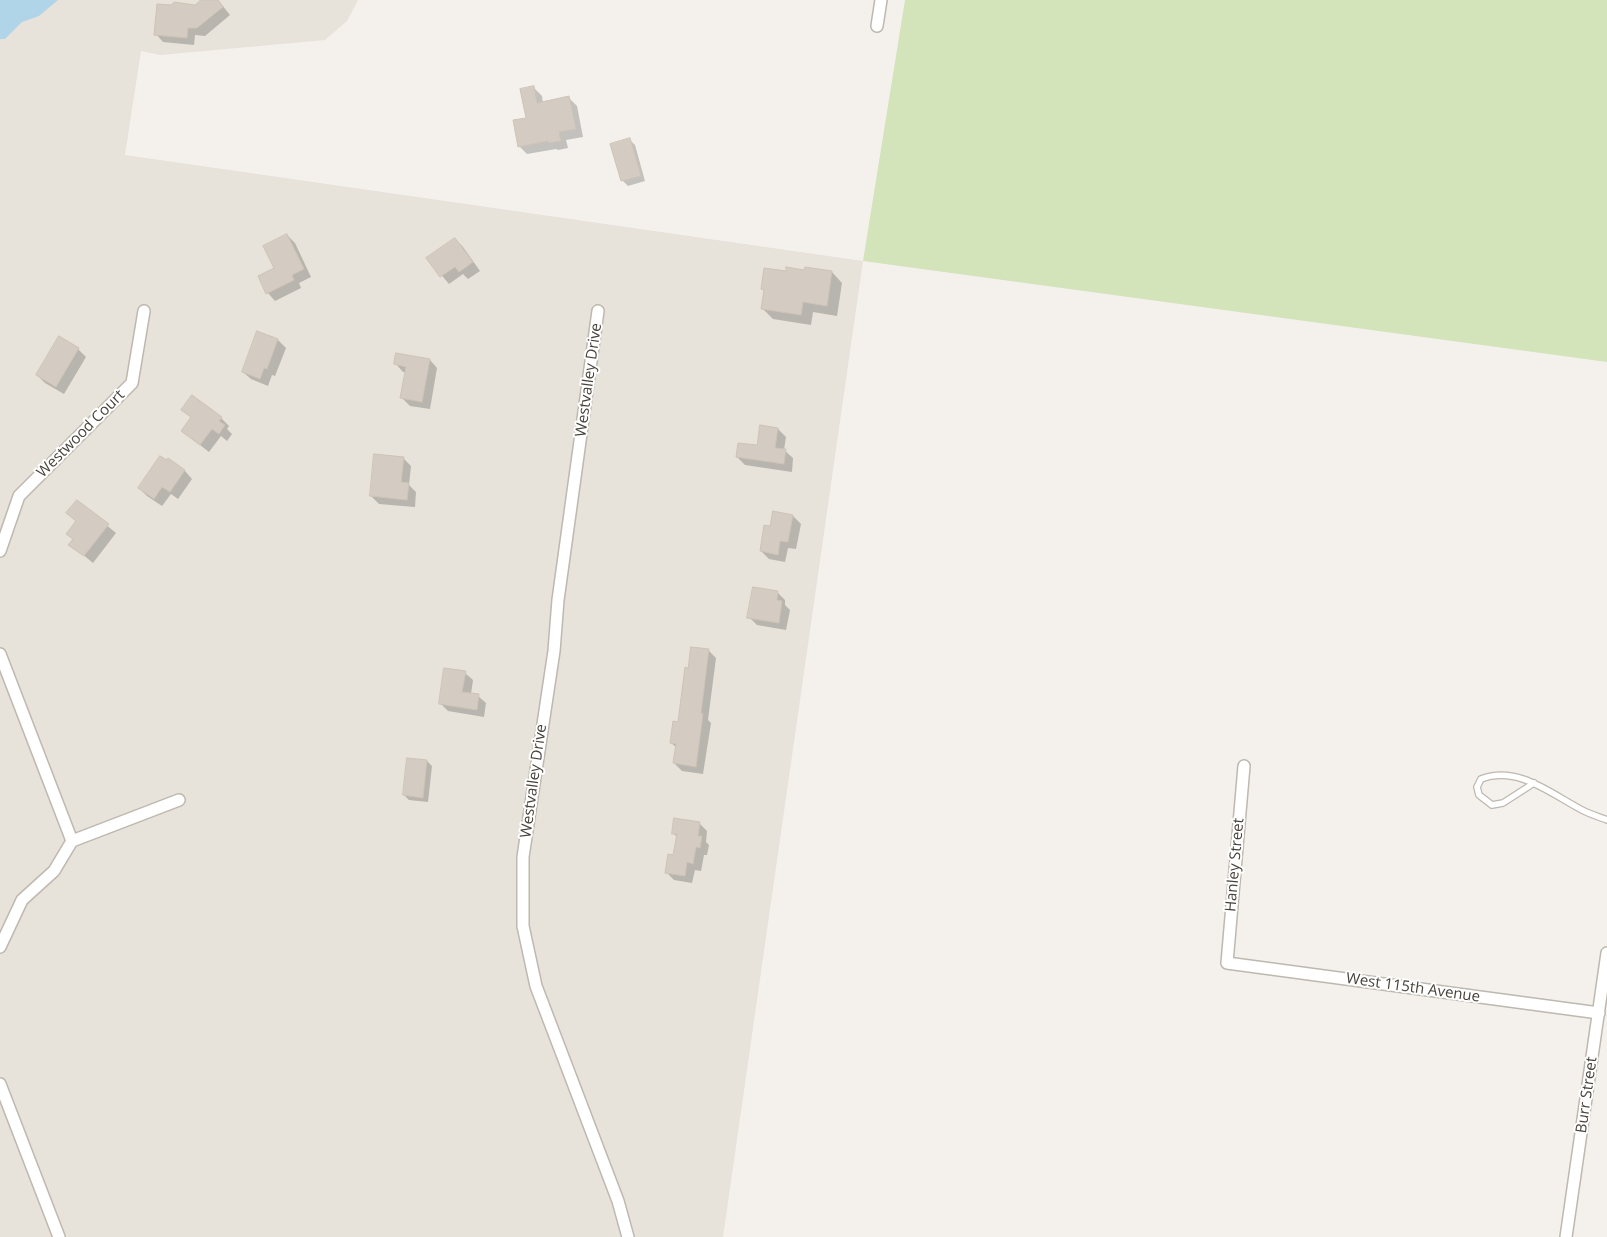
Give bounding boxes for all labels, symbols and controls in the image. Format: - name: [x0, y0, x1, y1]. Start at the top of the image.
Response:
- street label: Westvalley Drive: [572, 322, 606, 438]
- street label: Westwood Court: [33, 386, 129, 482]
- street label: Westvalley Drive: [517, 723, 551, 839]
- street label: Hanley Street: [1222, 817, 1248, 913]
- street label: West 115th Avenue: [1345, 970, 1481, 1006]
- street label: Burr Street: [1573, 1056, 1601, 1134]

